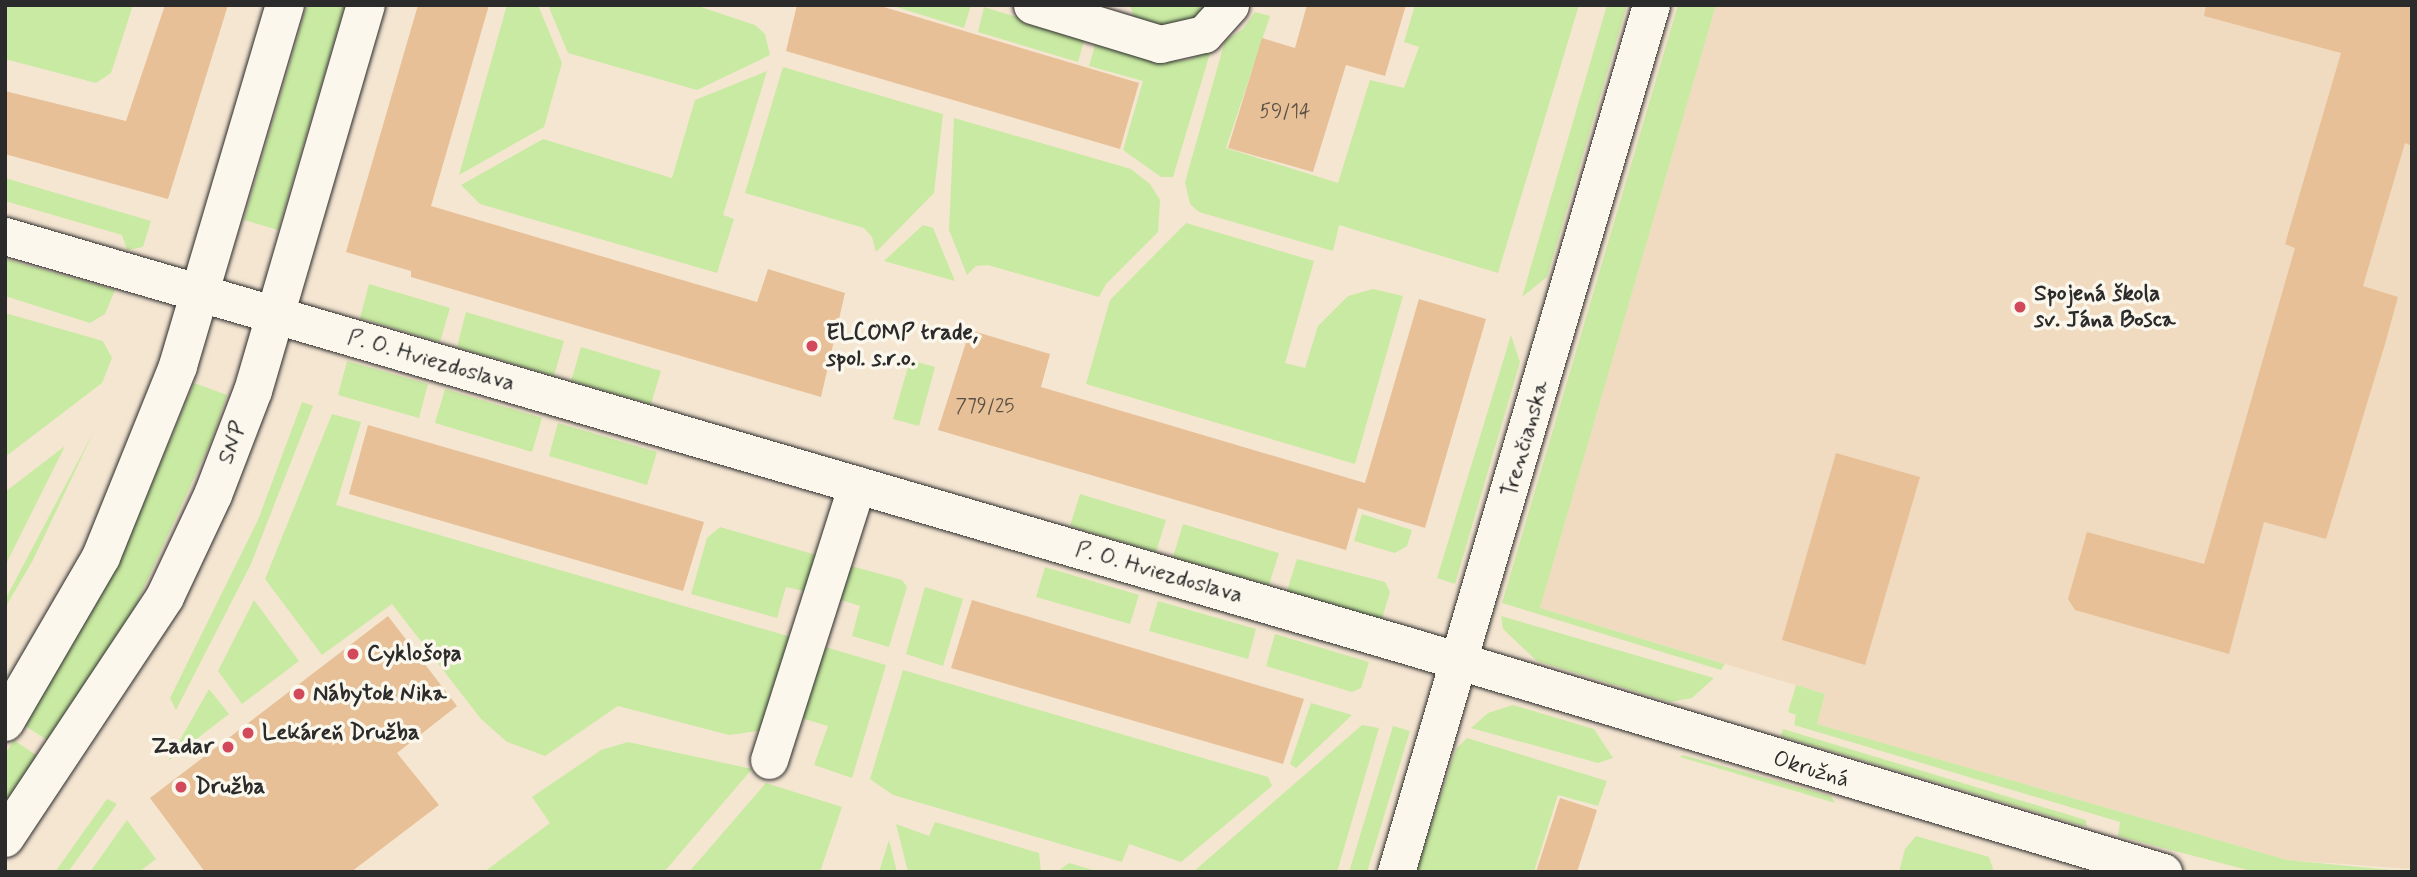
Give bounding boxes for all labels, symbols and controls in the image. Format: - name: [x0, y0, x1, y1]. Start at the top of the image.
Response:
- house number: 59/14: [1259, 101, 1311, 123]
- place label: Spojená škola sv. Jána Bosca: [2034, 280, 2175, 334]
- marker: Spojená škola sv. Jána Bosca: [2012, 299, 2028, 315]
- place label: ELCOMP trade, spol. s.r.o.: [826, 319, 983, 373]
- street label: P. O. Hviezdoslava: [344, 324, 518, 398]
- marker: ELCOMP trade, spol. s.r.o.: [804, 338, 820, 354]
- street label: Trenčianska: [1496, 377, 1556, 501]
- house number: 779/25: [956, 396, 1014, 418]
- street label: SNP: [212, 418, 254, 468]
- street label: P. O. Hviezdoslava: [1072, 536, 1246, 610]
- place label: Cyklošopa: [367, 640, 462, 668]
- marker: Cyklošopa: [345, 646, 361, 662]
- place label: Nábytok Nika: [313, 680, 445, 708]
- marker: Nábytok Nika: [291, 686, 307, 702]
- place label: Lekáreň Družba: [262, 719, 420, 747]
- marker: Lekáreň Družba: [240, 725, 256, 741]
- place label: Zadar: [151, 733, 214, 761]
- marker: Zadar: [220, 739, 236, 755]
- street label: Okružná: [1770, 745, 1852, 795]
- place label: Družba: [195, 773, 265, 801]
- marker: Družba: [173, 779, 189, 795]

